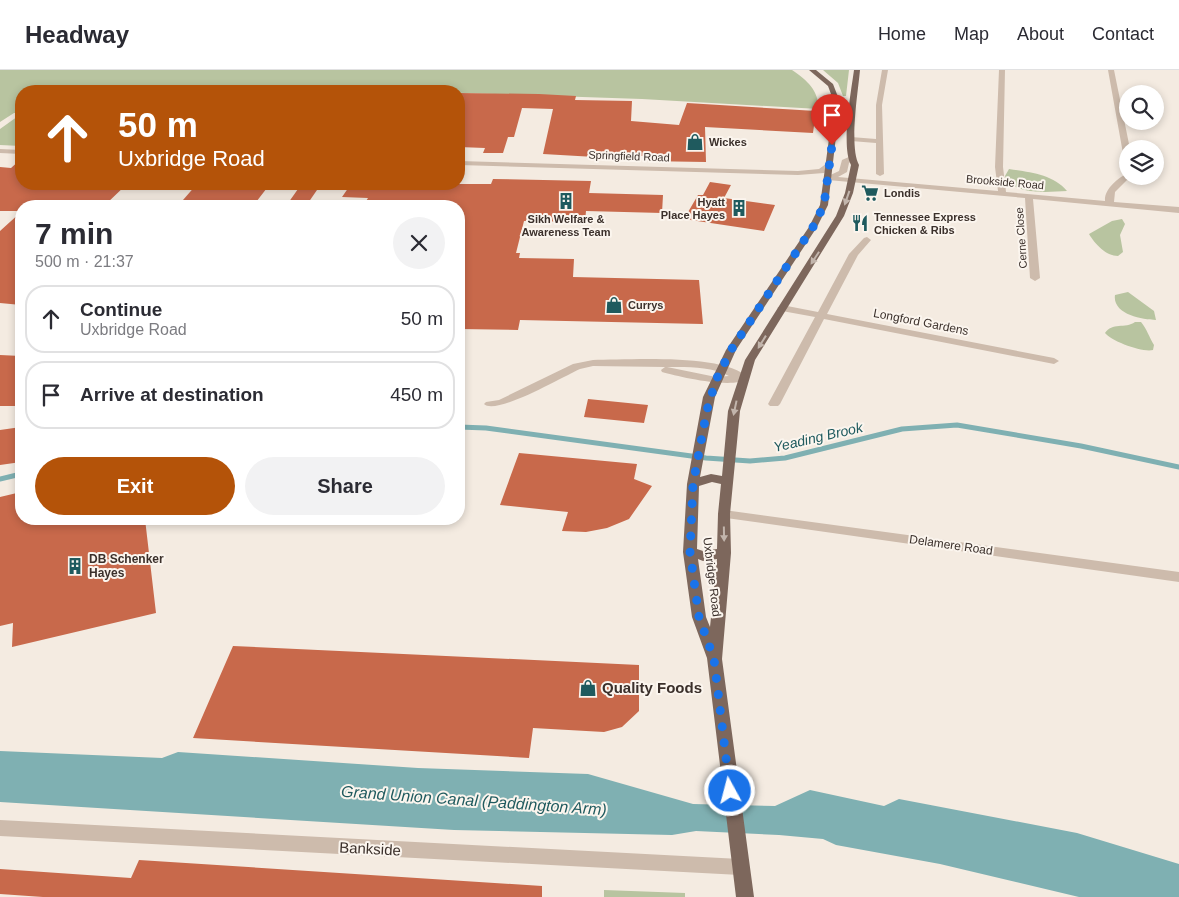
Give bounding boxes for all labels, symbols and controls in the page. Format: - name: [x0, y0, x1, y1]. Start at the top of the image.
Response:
- text: Headway: [25, 21, 129, 48]
- text: Home: [878, 24, 926, 44]
- text: Map: [954, 24, 989, 44]
- text: About: [1017, 24, 1064, 44]
- text: Contact: [1092, 24, 1154, 44]
- map controls: [1119, 85, 1164, 185]
- button: search: [1119, 85, 1164, 130]
- pin: [811, 94, 853, 145]
- icon: arrive: [818, 101, 846, 129]
- icon: ahead: [35, 105, 100, 170]
- text: 50 m: [118, 105, 198, 144]
- shop icon: Wickes: [685, 132, 705, 152]
- place label: Wickes: [709, 136, 747, 148]
- button: layers: [1119, 140, 1164, 185]
- text: Uxbridge Road: [118, 146, 265, 171]
- street label: Springfield Road: [588, 149, 670, 163]
- street label: Brookside Road: [965, 173, 1045, 191]
- supermarket icon: Londis: [860, 183, 880, 203]
- place label: Londis: [884, 187, 920, 199]
- building icon: Sikh Welfare & Awareness Team: [556, 191, 576, 211]
- one-way arrow: [843, 191, 851, 206]
- place label: Hyatt Place Hayes: [661, 196, 725, 221]
- building icon: Hyatt Place Hayes: [729, 198, 749, 218]
- street label: Cerne Close: [1013, 207, 1029, 269]
- place label: Tennessee Express Chicken & Ribs: [874, 211, 976, 236]
- place label: Sikh Welfare & Awareness Team: [522, 213, 611, 238]
- restaurant icon: Tennessee Express Chicken & Ribs: [850, 213, 870, 233]
- text: 7 min: [35, 217, 113, 250]
- button: close: [393, 217, 445, 269]
- one-way arrow: [810, 251, 820, 265]
- text: 500 m · 21:37: [35, 253, 134, 270]
- shop icon: Currys: [604, 295, 624, 315]
- text: Continue: [80, 299, 162, 320]
- place label: Currys: [628, 299, 663, 311]
- icon: ahead: [37, 305, 65, 333]
- street label: Longford Gardens: [872, 306, 970, 338]
- text: 50 m: [401, 308, 443, 329]
- text: Uxbridge Road: [80, 321, 187, 338]
- one-way arrow: [757, 336, 766, 349]
- icon: arrive: [37, 381, 65, 409]
- text: Arrive at destination: [80, 384, 264, 405]
- text: 450 m: [390, 384, 443, 405]
- one-way arrow: [731, 401, 739, 416]
- water label: Yeading Brook: [772, 419, 865, 455]
- button: Exit: [35, 457, 235, 515]
- button: Share: [245, 457, 445, 515]
- one-way arrow: [720, 526, 728, 542]
- street label: Delamere Road: [908, 532, 994, 558]
- street label: Uxbridge Road: [700, 536, 724, 618]
- place label: DB Schenker Hayes: [89, 552, 164, 580]
- building icon: DB Schenker Hayes: [65, 556, 85, 576]
- shop icon: Quality Foods: [578, 678, 598, 698]
- place label: Quality Foods: [602, 679, 702, 696]
- position arrow: [703, 764, 755, 816]
- water label: Grand Union Canal (Paddington Arm): [341, 783, 607, 818]
- street label: Bankside: [339, 838, 401, 859]

